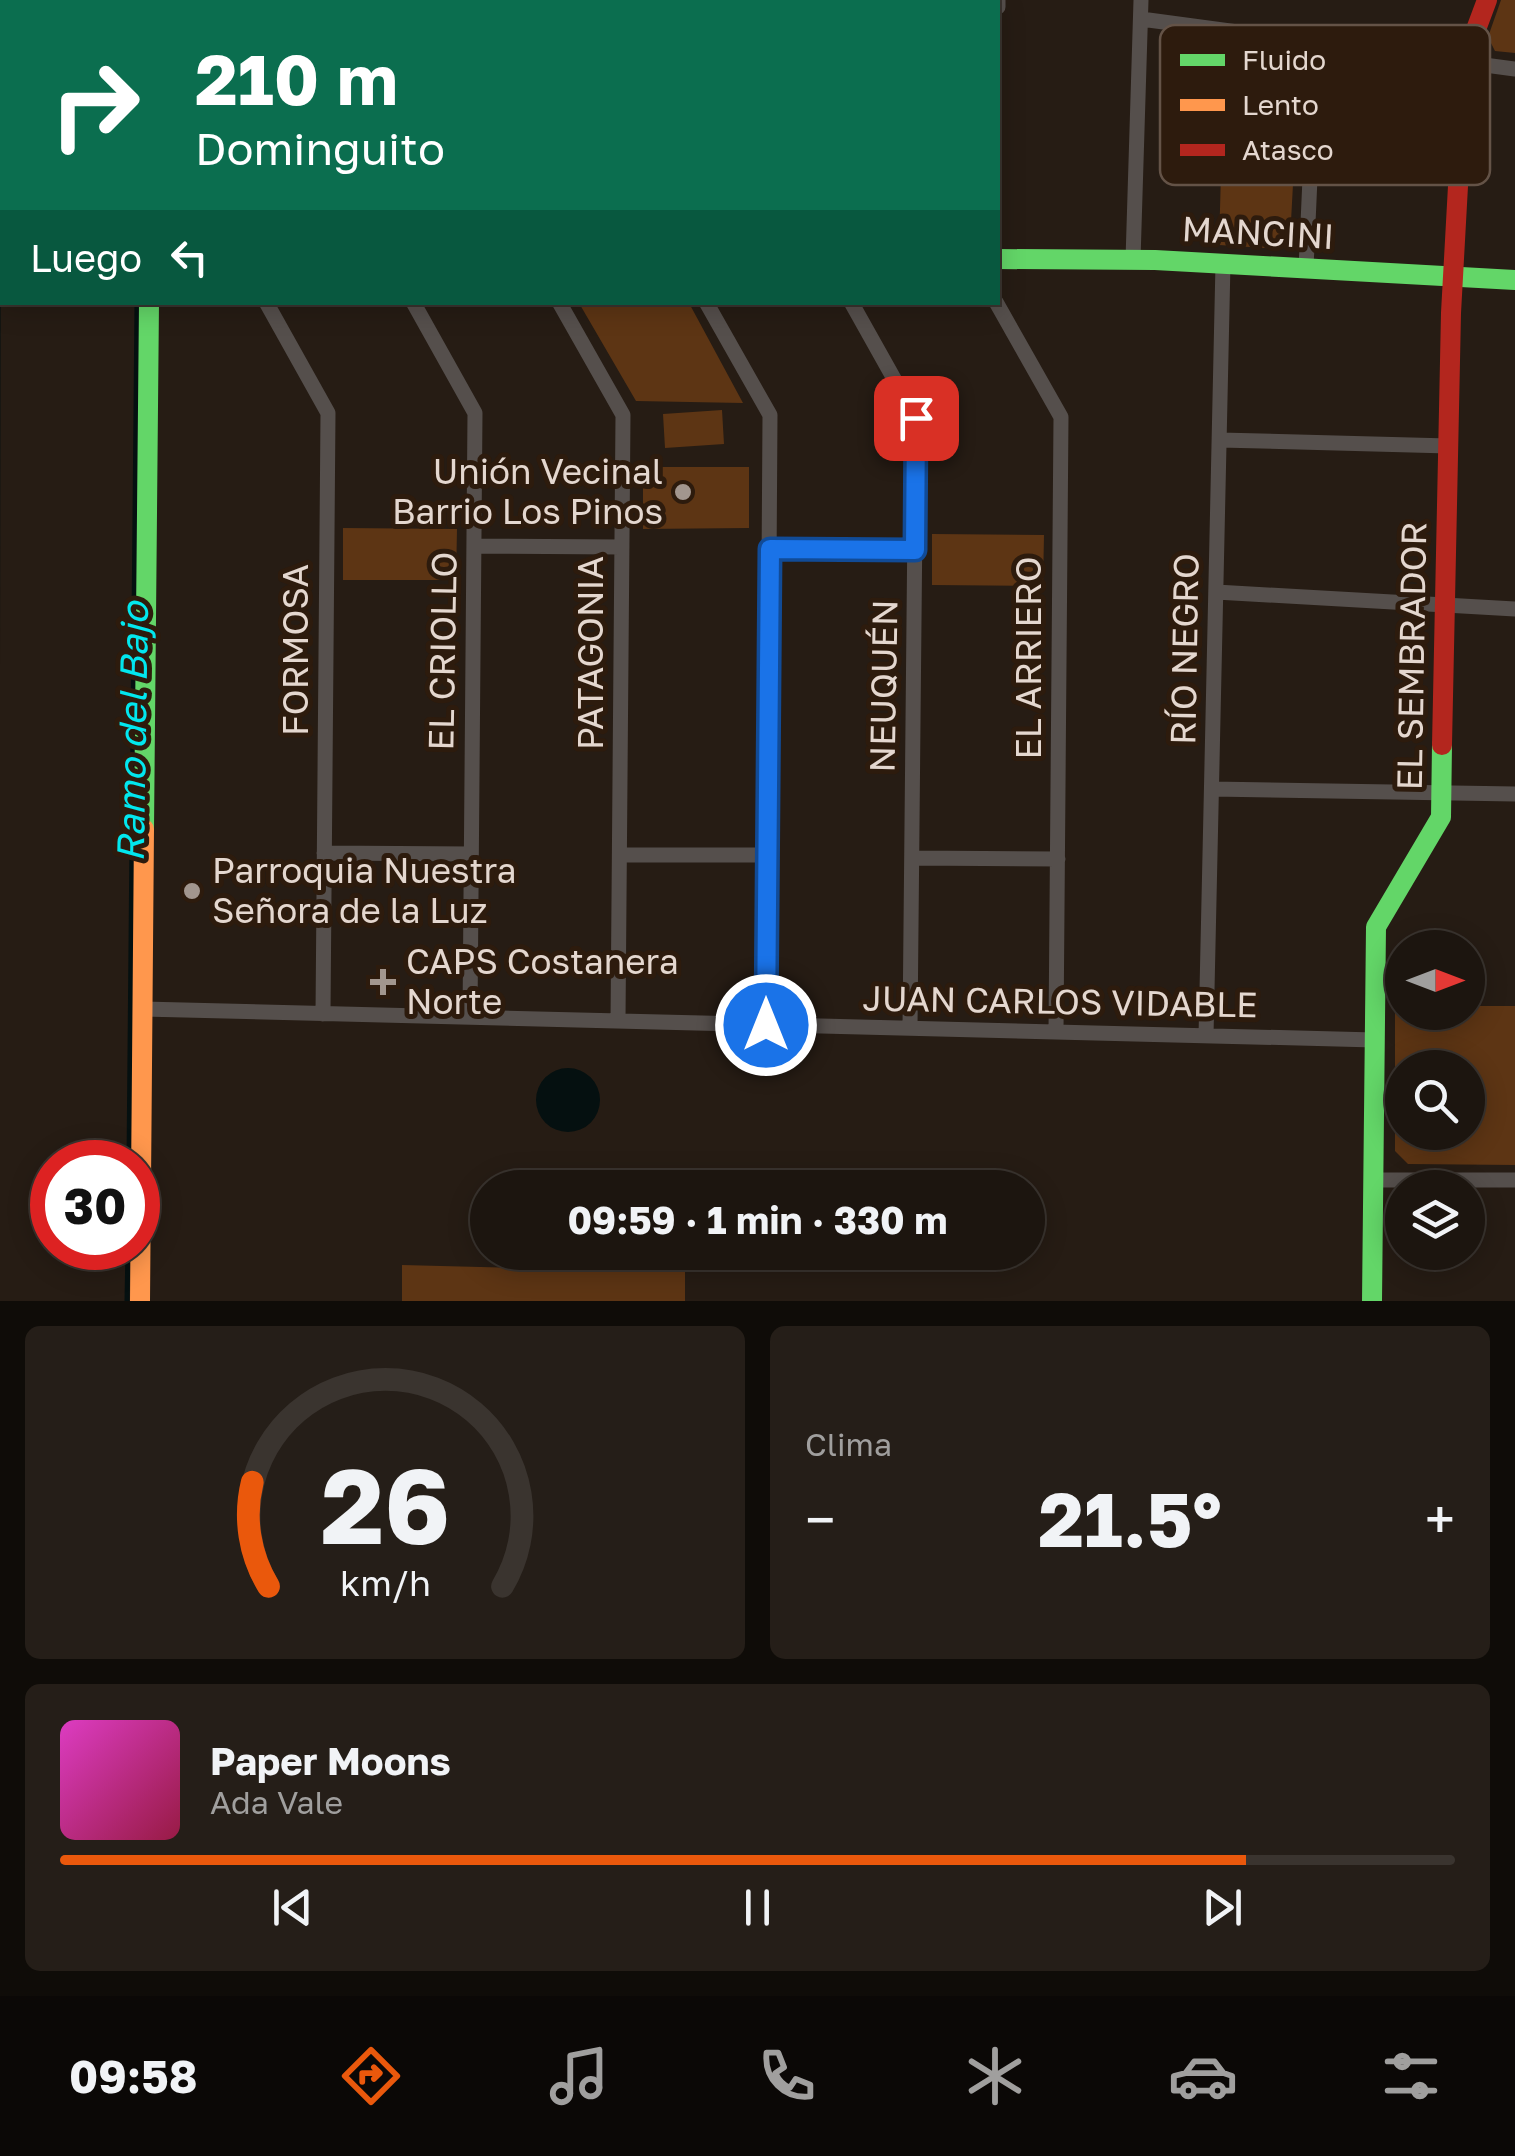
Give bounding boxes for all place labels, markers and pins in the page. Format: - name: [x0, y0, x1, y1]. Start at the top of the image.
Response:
- pin: [874, 376, 959, 461]
- place label: Unión Vecinal Barrio Los Pinos: [392, 450, 663, 532]
- marker: Unión Vecinal Barrio Los Pinos: [672, 481, 694, 503]
- place label: Parroquia Nuestra Señora de la Luz: [212, 849, 517, 931]
- marker: Parroquia Nuestra Señora de la Luz: [181, 880, 203, 902]
- place label: CAPS Costanera Norte: [406, 940, 679, 1022]
- marker: CAPS Costanera Norte: [370, 969, 396, 995]

